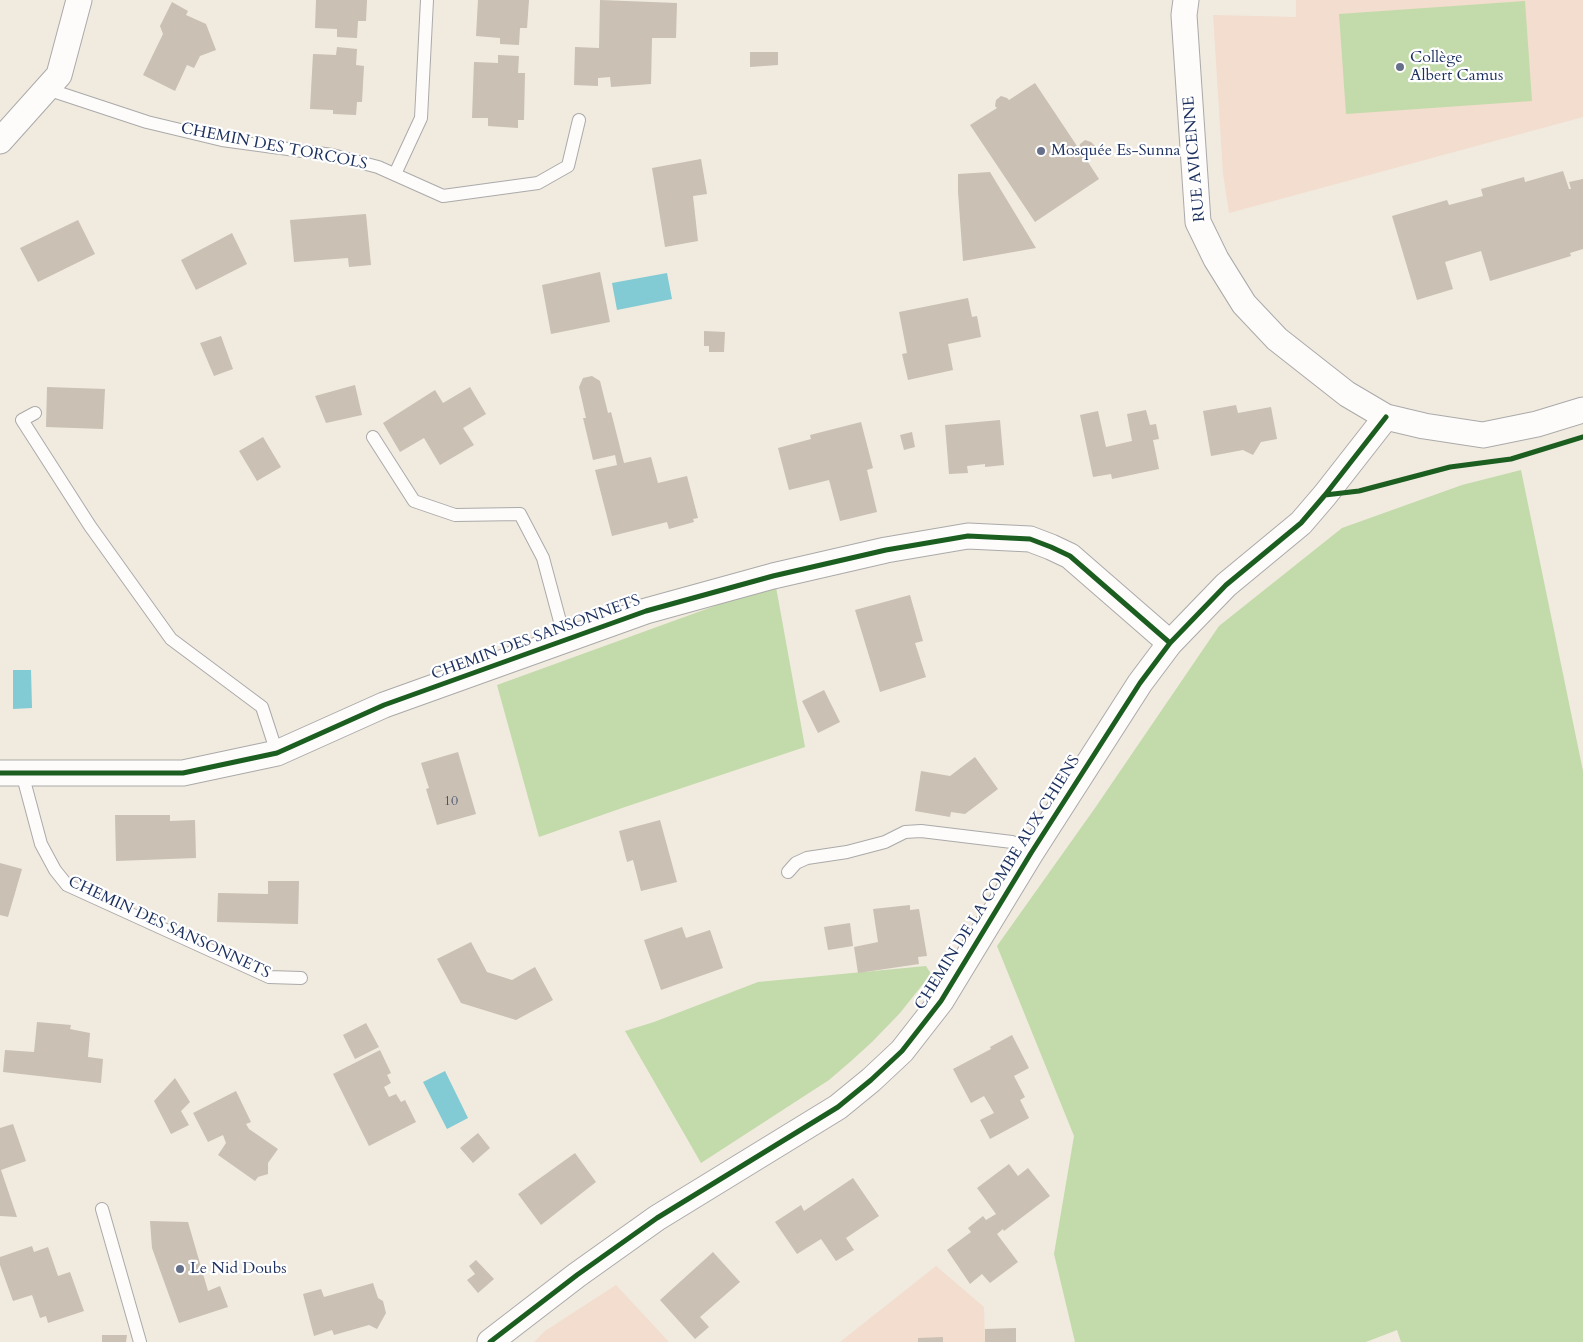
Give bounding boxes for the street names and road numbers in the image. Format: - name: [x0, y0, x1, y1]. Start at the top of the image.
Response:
- street label: RUE AVICENNE: [1180, 95, 1210, 223]
- street label: CHEMIN DES TORCOLS: [179, 119, 369, 175]
- street label: CHEMIN DES SANSONNETS: [429, 591, 643, 685]
- street label: CHEMIN DE LA COMBE AUX CHIENS: [911, 752, 1085, 1014]
- street label: CHEMIN DES SANSONNETS: [65, 873, 273, 983]

